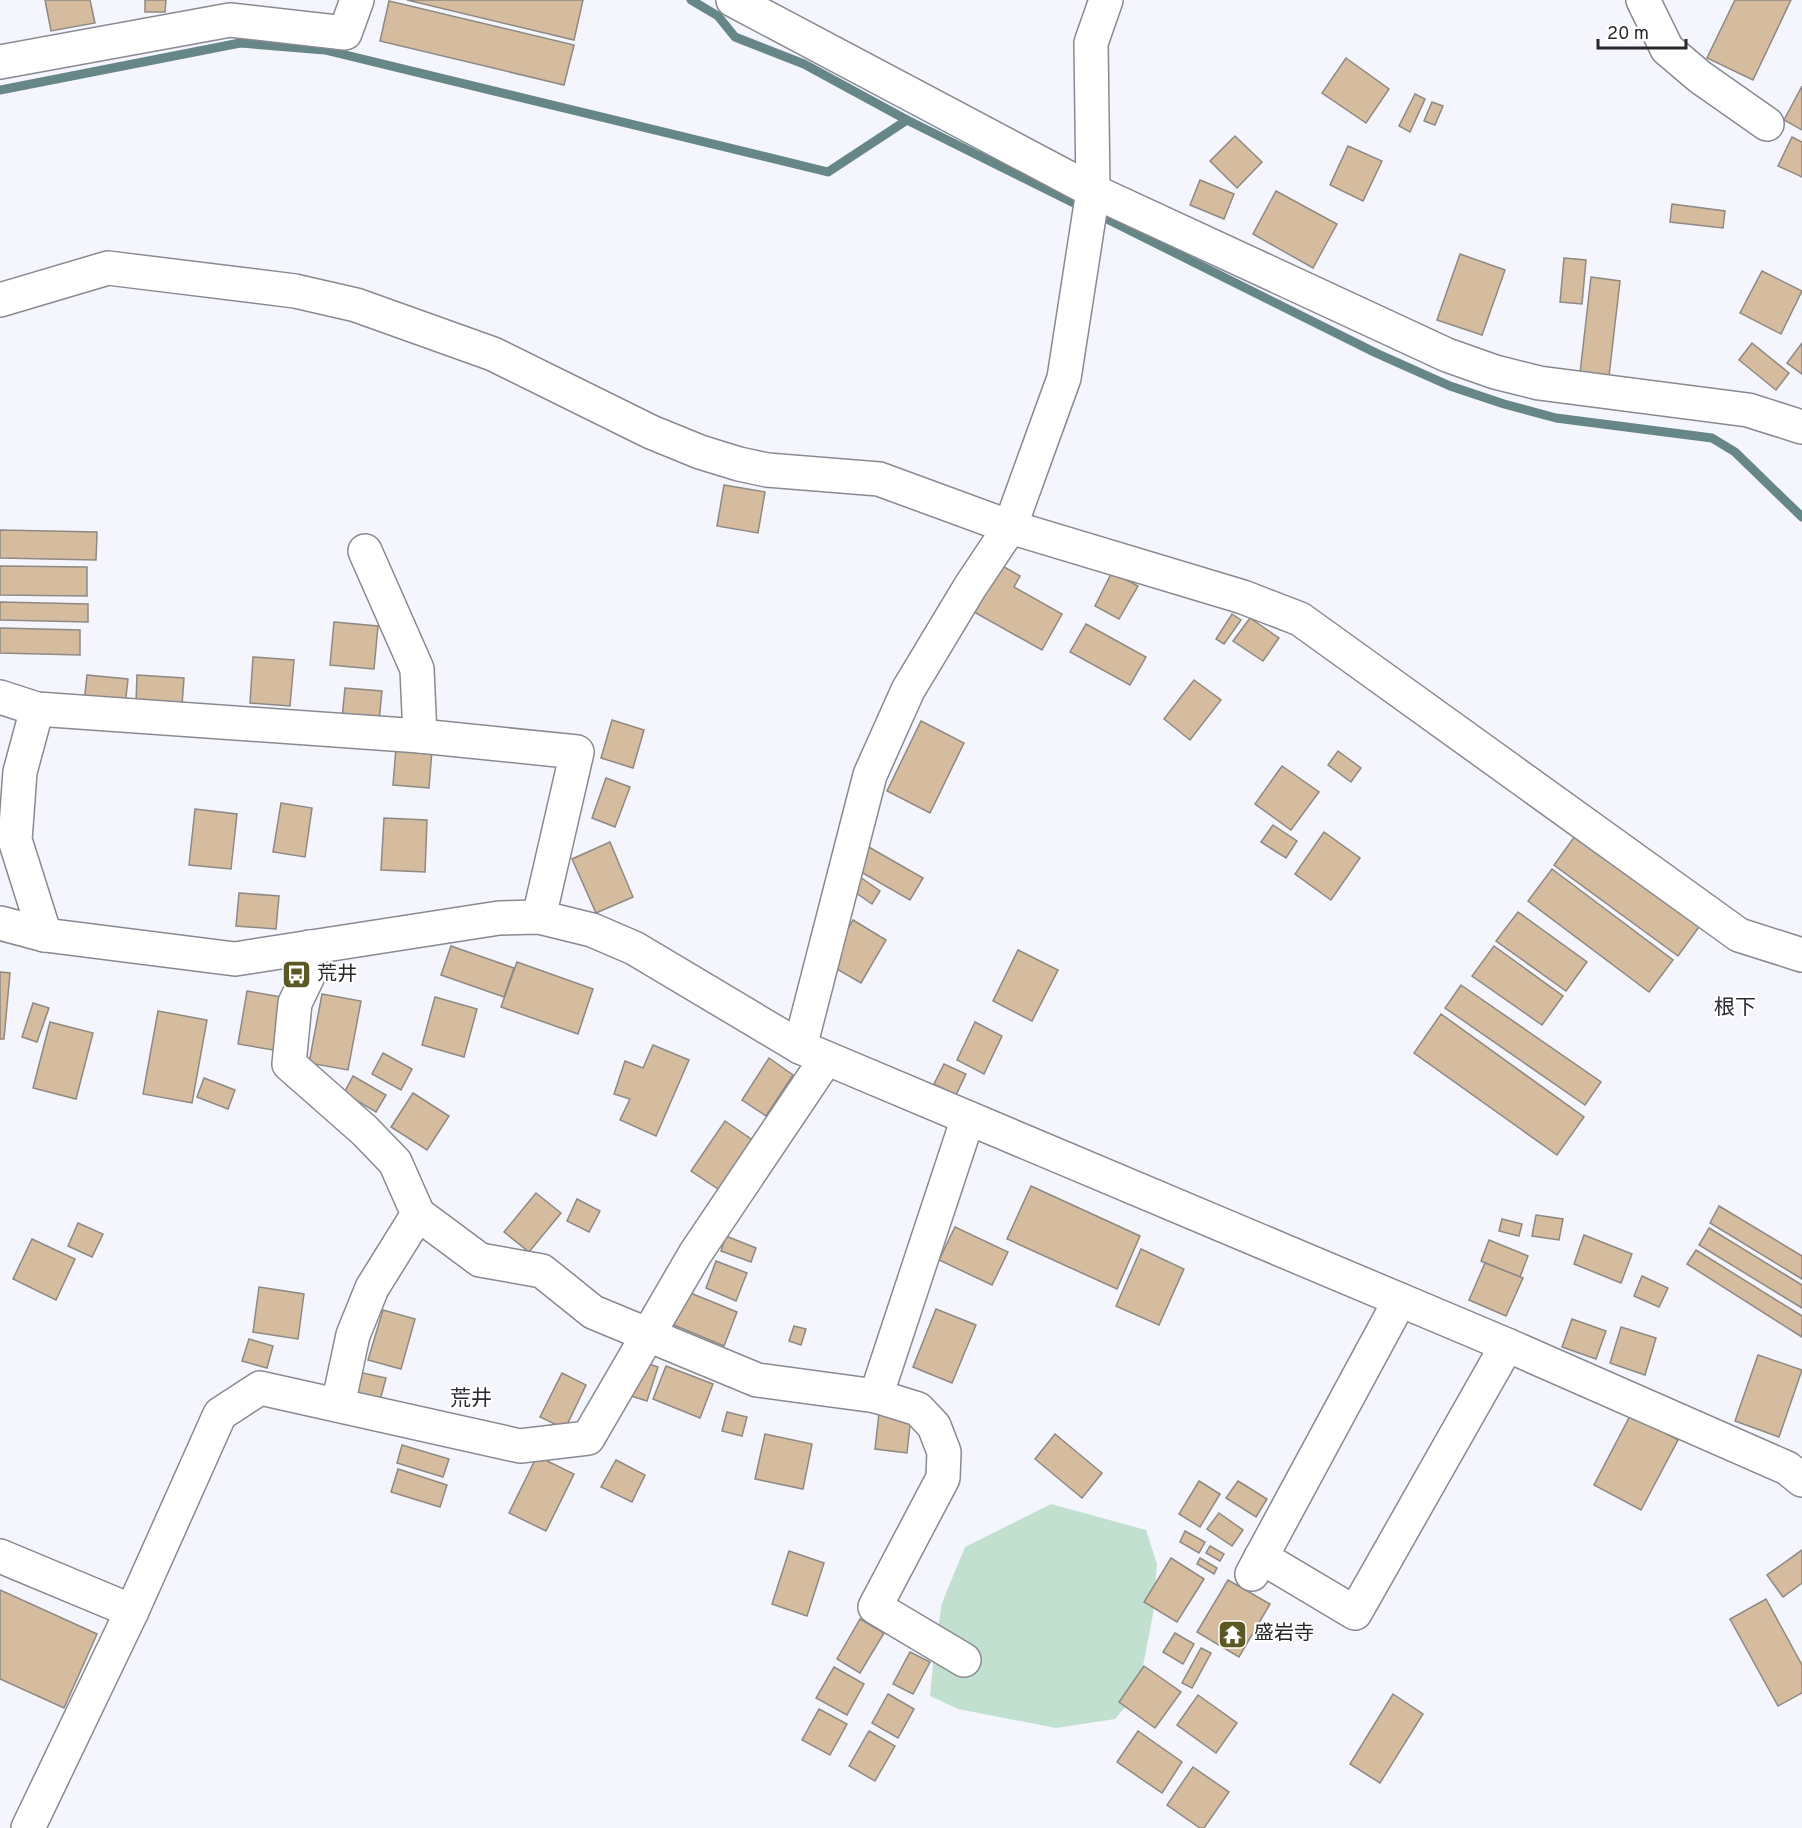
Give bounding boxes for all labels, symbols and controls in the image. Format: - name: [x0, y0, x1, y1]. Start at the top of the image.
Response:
- scale bar: [1598, 12, 1686, 50]
- text: 20 m: [1607, 23, 1649, 46]
- bus stop icon: 荒井: [280, 959, 312, 991]
- place label: 荒井: [317, 962, 357, 988]
- district label: 根下: [1714, 995, 1756, 1022]
- district label: 荒井: [450, 1386, 492, 1413]
- temple icon: 盛岩寺: [1217, 1618, 1249, 1650]
- place label: 盛岩寺: [1254, 1621, 1314, 1647]

